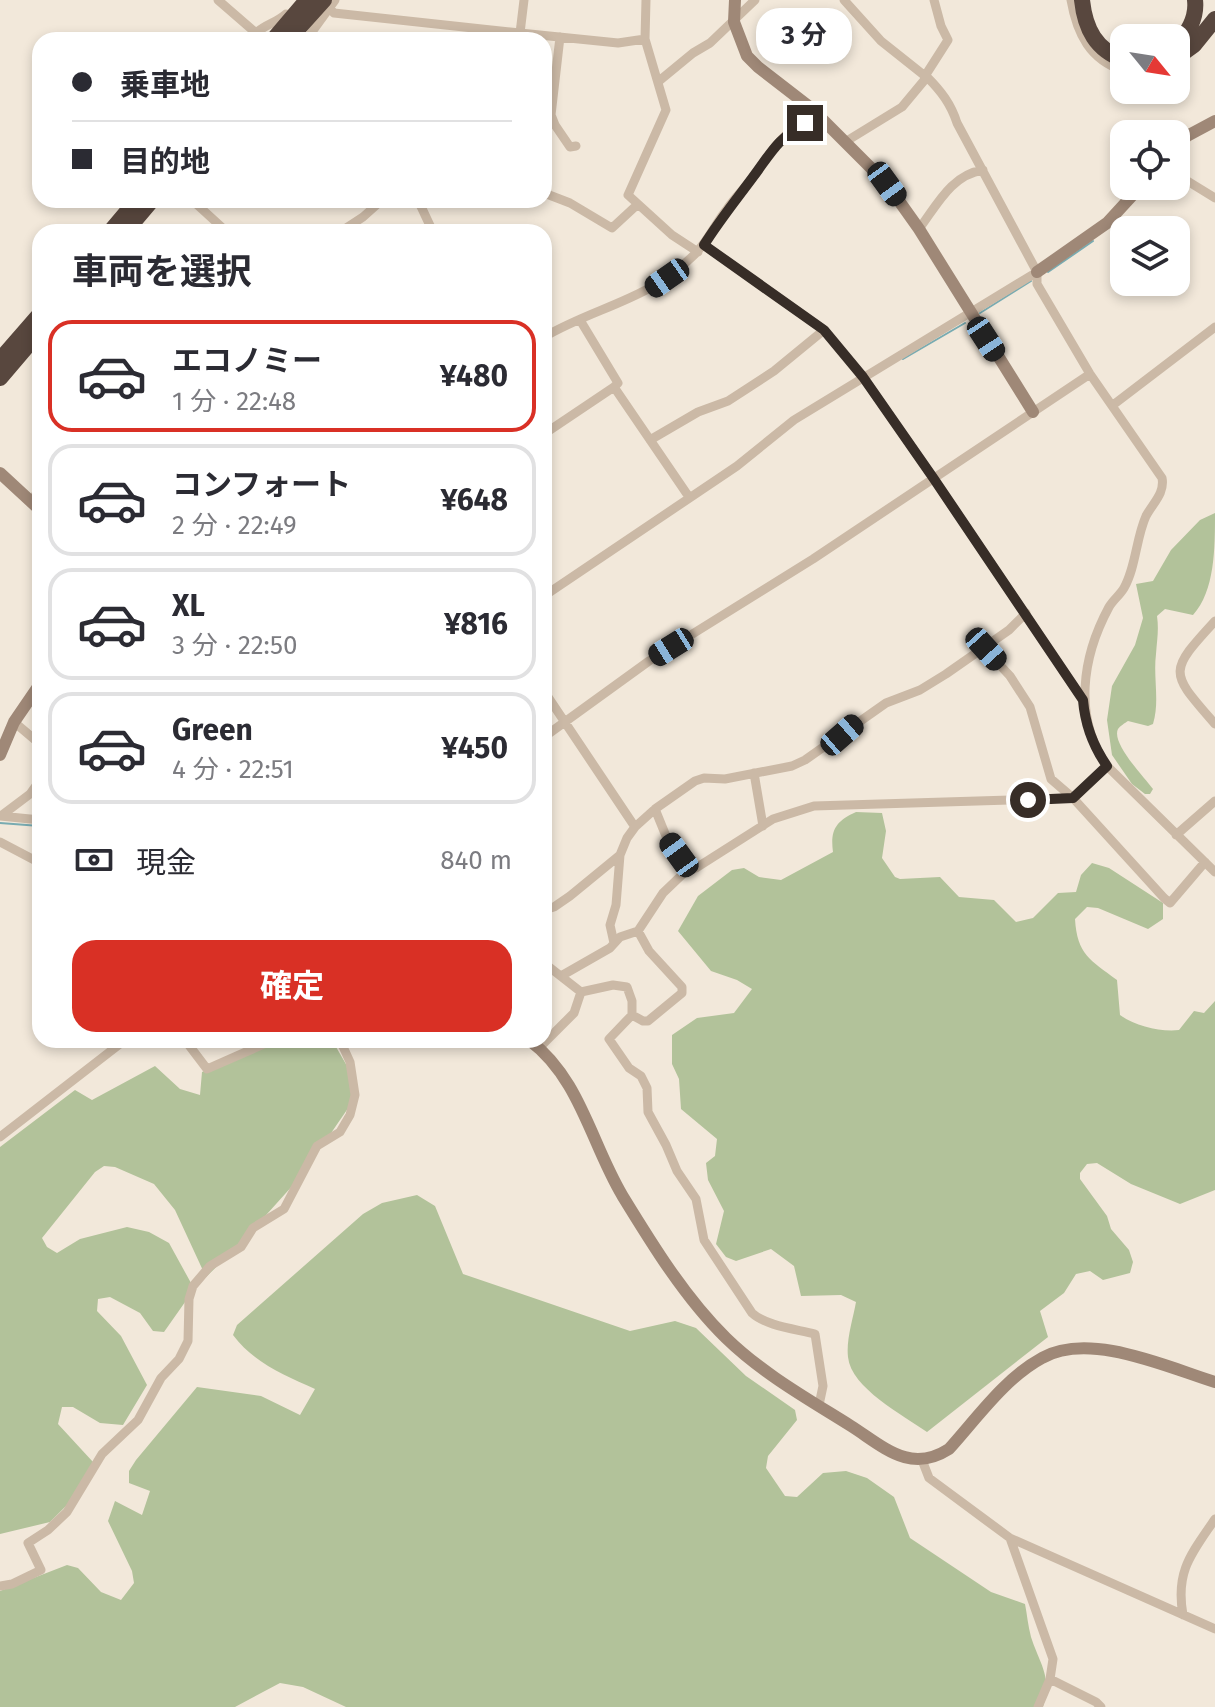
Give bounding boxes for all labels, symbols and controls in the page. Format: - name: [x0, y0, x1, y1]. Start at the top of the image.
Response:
- callout: 3 分: [757, 7, 853, 63]
- text: 3 分: [781, 20, 827, 51]
- north arrow: [1110, 24, 1190, 104]
- map controls: [1110, 24, 1190, 296]
- text: 乗車地: [120, 67, 210, 103]
- route end: [787, 105, 823, 141]
- button: locate: [1110, 120, 1190, 200]
- text: 目的地: [120, 144, 210, 180]
- car: [863, 158, 911, 210]
- button: layers: [1110, 216, 1190, 296]
- text: 車両を選択: [72, 250, 252, 294]
- car: [640, 254, 694, 302]
- car: [963, 312, 1009, 366]
- icon: car: [76, 340, 148, 412]
- text: エコノミー: [172, 343, 322, 379]
- text: ¥480: [440, 358, 508, 394]
- text: 1 分 · 22:48: [172, 386, 296, 417]
- icon: car: [76, 464, 148, 536]
- text: コンフォート: [172, 467, 351, 503]
- text: ¥648: [441, 482, 508, 518]
- text: 2 分 · 22:49: [172, 510, 297, 541]
- icon: car: [76, 588, 148, 660]
- text: XL: [172, 588, 205, 624]
- text: ¥816: [444, 606, 508, 642]
- car: [961, 623, 1011, 675]
- car: [644, 624, 698, 670]
- text: 3 分 · 22:50: [172, 630, 298, 661]
- car: [816, 710, 868, 760]
- icon: car: [76, 712, 148, 784]
- text: Green: [172, 712, 253, 748]
- text: ¥450: [441, 730, 508, 766]
- text: 4 分 · 22:51: [172, 754, 294, 785]
- route start: [1010, 782, 1046, 818]
- car: [655, 829, 703, 881]
- icon: cash: [72, 838, 116, 882]
- text: 現金: [136, 845, 196, 881]
- text: 840 m: [440, 845, 512, 876]
- button: 確定: [72, 940, 512, 1032]

